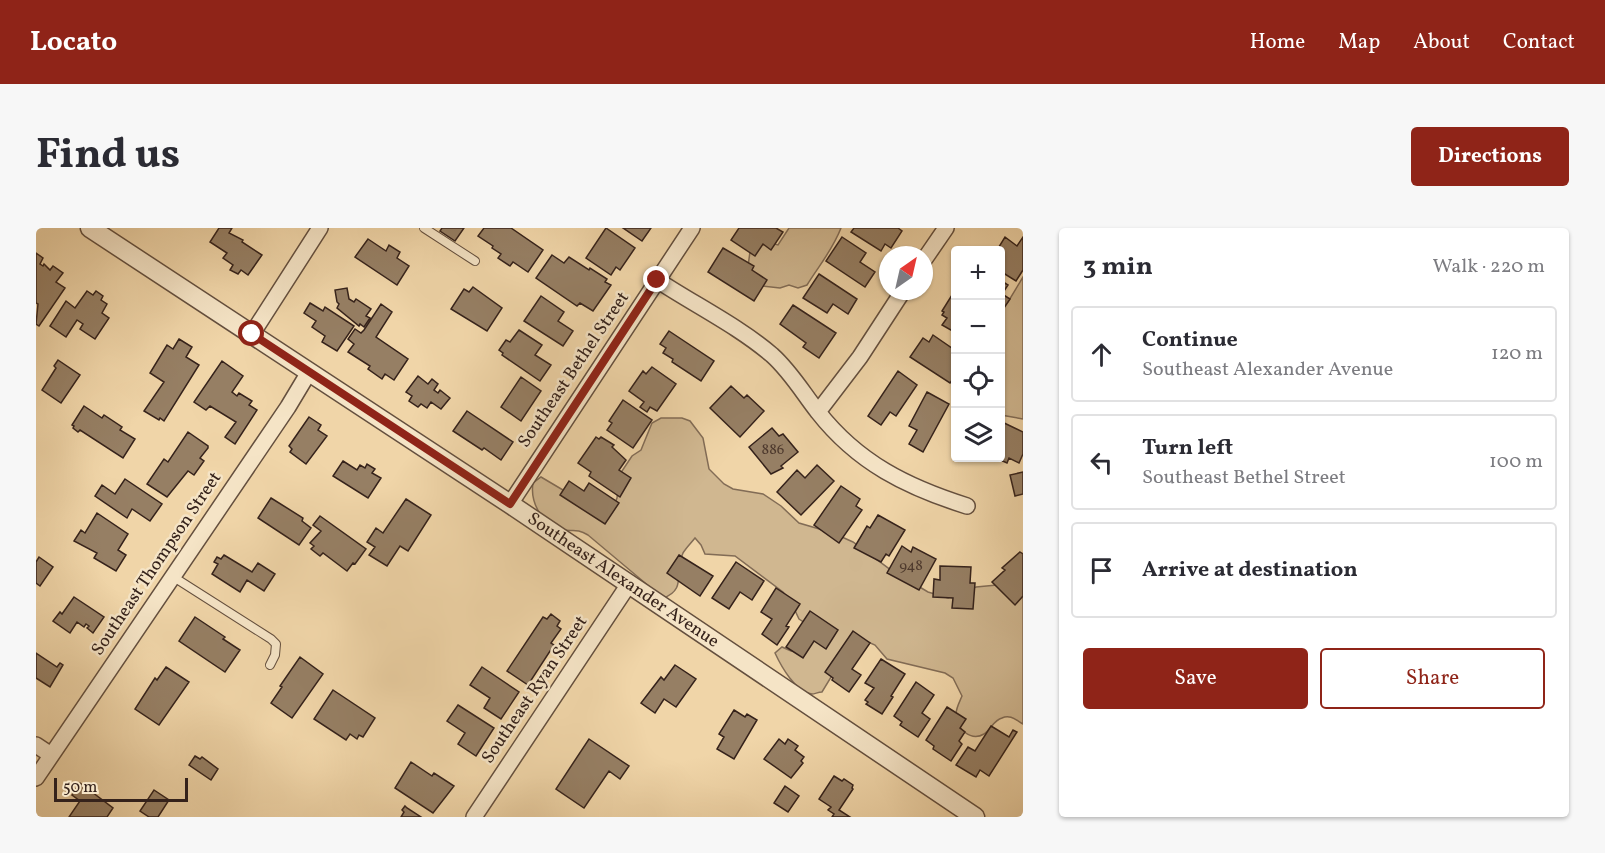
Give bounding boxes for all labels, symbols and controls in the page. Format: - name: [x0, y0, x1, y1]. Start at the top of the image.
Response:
- text: Locato: [30, 23, 117, 62]
- text: Home: [1250, 28, 1305, 57]
- text: Map: [1338, 28, 1380, 57]
- text: About: [1413, 28, 1470, 57]
- text: Contact: [1503, 28, 1575, 57]
- text: Find us: [36, 127, 180, 186]
- button: Directions: [1411, 127, 1569, 186]
- north arrow: [879, 246, 933, 300]
- map controls: [951, 246, 1005, 462]
- button: +: [951, 246, 1005, 300]
- text: 3 min: [1083, 249, 1153, 285]
- text: Walk · 220 m: [1433, 253, 1545, 281]
- route end: [643, 266, 669, 292]
- street label: Southeast Bethel Street: [512, 287, 636, 453]
- button: −: [951, 300, 1005, 354]
- route start: [238, 320, 264, 346]
- text: Continue: [1142, 325, 1238, 356]
- icon: ahead: [1085, 338, 1118, 371]
- text: 120 m: [1491, 340, 1543, 368]
- button: locate: [951, 354, 1005, 408]
- text: Southeast Alexander Avenue: [1142, 356, 1393, 384]
- button: layers: [951, 408, 1005, 462]
- text: Turn left: [1142, 433, 1233, 464]
- house number: 886: [762, 440, 784, 461]
- icon: left: [1085, 446, 1118, 479]
- text: 100 m: [1489, 448, 1543, 476]
- text: Southeast Bethel Street: [1142, 464, 1346, 492]
- street label: Southeast Thompson Street: [86, 467, 228, 661]
- street label: Southeast Alexander Avenue: [522, 507, 724, 654]
- icon: arrive: [1085, 554, 1118, 587]
- text: Arrive at destination: [1142, 555, 1358, 586]
- house number: 948: [899, 556, 923, 577]
- street label: Southeast Ryan Street: [476, 611, 594, 769]
- button: Save: [1083, 648, 1308, 709]
- button: Share: [1320, 648, 1545, 709]
- scale bar: [54, 775, 188, 802]
- text: 50 m: [63, 777, 97, 799]

